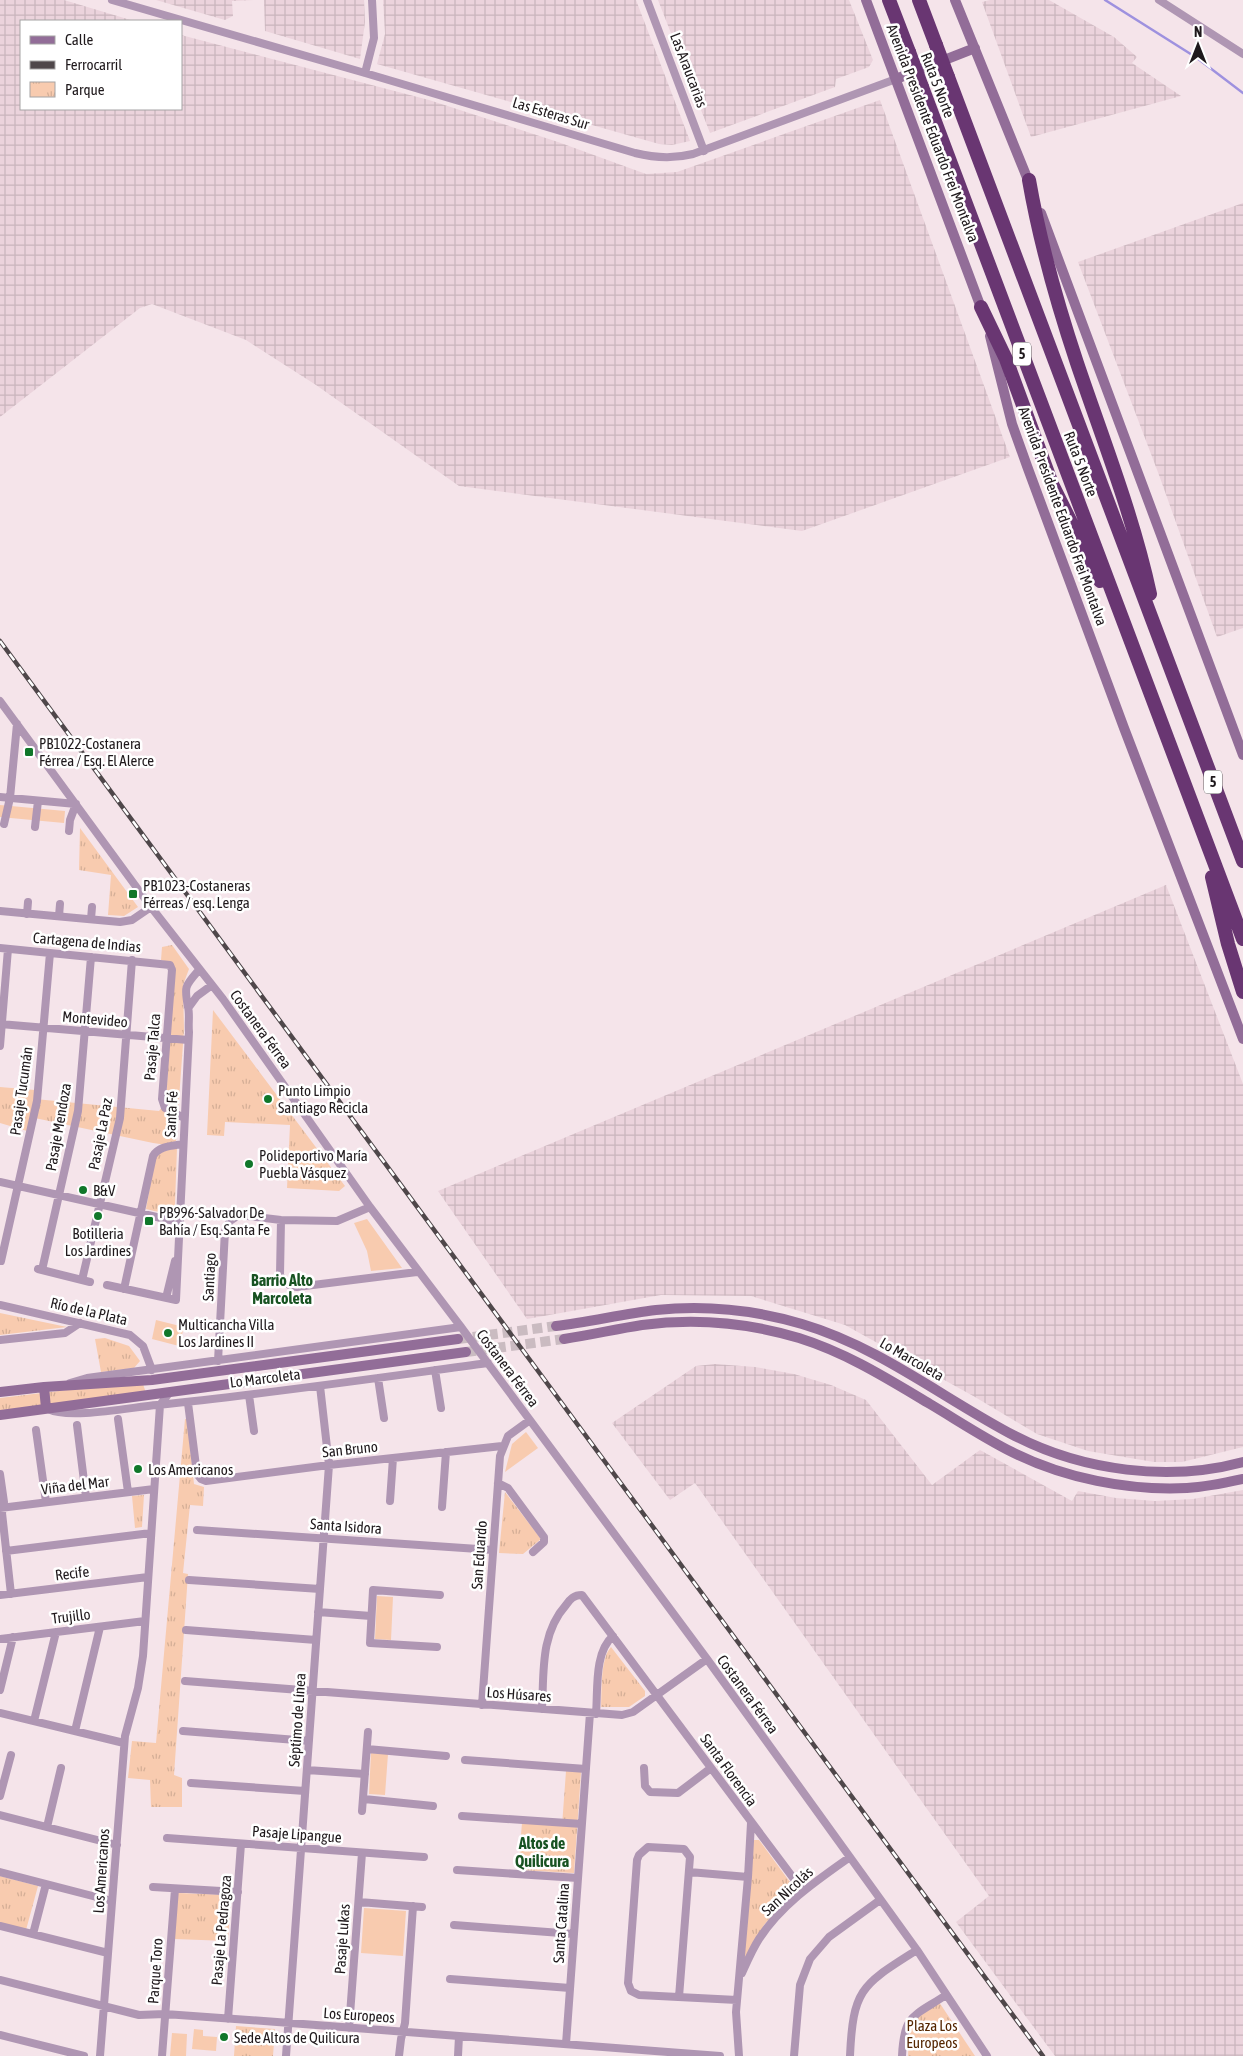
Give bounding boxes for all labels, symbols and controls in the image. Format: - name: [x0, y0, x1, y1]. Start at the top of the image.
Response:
- legend: [20, 20, 182, 110]
- north arrow: [1173, 20, 1223, 70]
- street label: Avenida Presidente Eduardo Frei Montalva: [883, 22, 983, 244]
- text: N: [1194, 24, 1202, 40]
- street label: Las Araucarias: [667, 30, 711, 110]
- text: Calle: [65, 31, 94, 48]
- street label: Ruta 5 Norte: [918, 50, 958, 120]
- text: Ferrocarril: [65, 56, 122, 73]
- text: Parque: [65, 81, 105, 98]
- street label: Las Esteras Sur: [511, 93, 592, 133]
- road number: 5: [1013, 342, 1031, 366]
- street label: Avenida Presidente Eduardo Frei Montalva: [1015, 404, 1111, 628]
- street label: Ruta 5 Norte: [1061, 429, 1101, 499]
- place label: PB1022-Costanera Férrea / Esq. El Alerce: [39, 735, 154, 769]
- marker: PB1022-Costanera Férrea / Esq. El Alerce: [23, 746, 35, 758]
- road number: 5: [1204, 770, 1222, 794]
- place label: PB1023-Costaneras Férreas / esq. Lenga: [143, 877, 250, 911]
- marker: PB1023-Costaneras Férreas / esq. Lenga: [127, 888, 139, 900]
- street label: Cartagena de Indias: [32, 929, 142, 955]
- street label: Costanera Férrea: [227, 986, 295, 1072]
- street label: Montevideo: [62, 1008, 128, 1030]
- street label: Pasaje Talca: [141, 1013, 163, 1081]
- street label: Pasaje Tucumán: [6, 1045, 36, 1137]
- street label: Pasaje Mendoza: [42, 1082, 74, 1172]
- place label: Punto Limpio Santiago Recicla: [278, 1082, 368, 1116]
- street label: Santa Fé: [161, 1090, 181, 1138]
- marker: Punto Limpio Santiago Recicla: [262, 1093, 274, 1105]
- street label: Pasaje La Paz: [85, 1096, 115, 1171]
- place label: Polideportivo María Puebla Vásquez: [259, 1147, 368, 1181]
- marker: Polideportivo María Puebla Vásquez: [243, 1158, 255, 1170]
- place label: B&V: [93, 1182, 116, 1199]
- marker: B&V: [77, 1184, 89, 1196]
- place label: PB996-Salvador De Bahía / Esq. Santa Fe: [159, 1204, 270, 1238]
- marker: Botilleria Los Jardines: [92, 1210, 104, 1222]
- marker: PB996-Salvador De Bahía / Esq. Santa Fe: [143, 1215, 155, 1227]
- place label: Botilleria Los Jardines: [65, 1225, 131, 1259]
- street label: Santiago: [199, 1252, 219, 1302]
- district label: Barrio Alto Marcoleta: [251, 1271, 313, 1307]
- street label: Río de la Plata: [49, 1294, 129, 1328]
- place label: Multicancha Villa Los Jardines II: [178, 1316, 274, 1350]
- street label: Costanera Férrea: [473, 1326, 543, 1410]
- marker: Multicancha Villa Los Jardines II: [162, 1327, 174, 1339]
- street label: Lo Marcoleta: [877, 1334, 947, 1384]
- street label: Lo Marcoleta: [229, 1365, 301, 1391]
- street label: San Bruno: [321, 1438, 379, 1460]
- place label: Los Americanos: [148, 1461, 233, 1478]
- marker: Los Americanos: [132, 1463, 144, 1475]
- street label: Viña del Mar: [40, 1472, 111, 1498]
- street label: Santa Isidora: [310, 1515, 382, 1537]
- street label: San Eduardo: [468, 1520, 490, 1590]
- street label: Recife: [54, 1562, 90, 1584]
- street label: Trujillo: [51, 1605, 91, 1627]
- street label: Costanera Férrea: [714, 1651, 782, 1737]
- street label: Séptimo de Línea: [285, 1672, 309, 1768]
- street label: Los Húsares: [486, 1683, 552, 1705]
- street label: Santa Florencia: [697, 1730, 761, 1810]
- street label: Pasaje Lipangue: [252, 1822, 343, 1846]
- street label: Los Americanos: [90, 1828, 112, 1914]
- district label: Altos de Quilicura: [515, 1834, 569, 1870]
- street label: San Nicolás: [758, 1863, 816, 1919]
- street label: Pasaje La Pedragoza: [208, 1874, 234, 1986]
- street label: Santa Catalina: [550, 1882, 572, 1964]
- street label: Pasaje Lukas: [331, 1903, 353, 1975]
- street label: Parque Toro: [144, 1938, 166, 2004]
- street label: Los Europeos: [323, 2004, 395, 2026]
- park label: Plaza Los Europeos: [906, 2017, 958, 2051]
- place label: Sede Altos de Quilicura: [234, 2029, 360, 2046]
- marker: Sede Altos de Quilicura: [218, 2031, 230, 2043]

